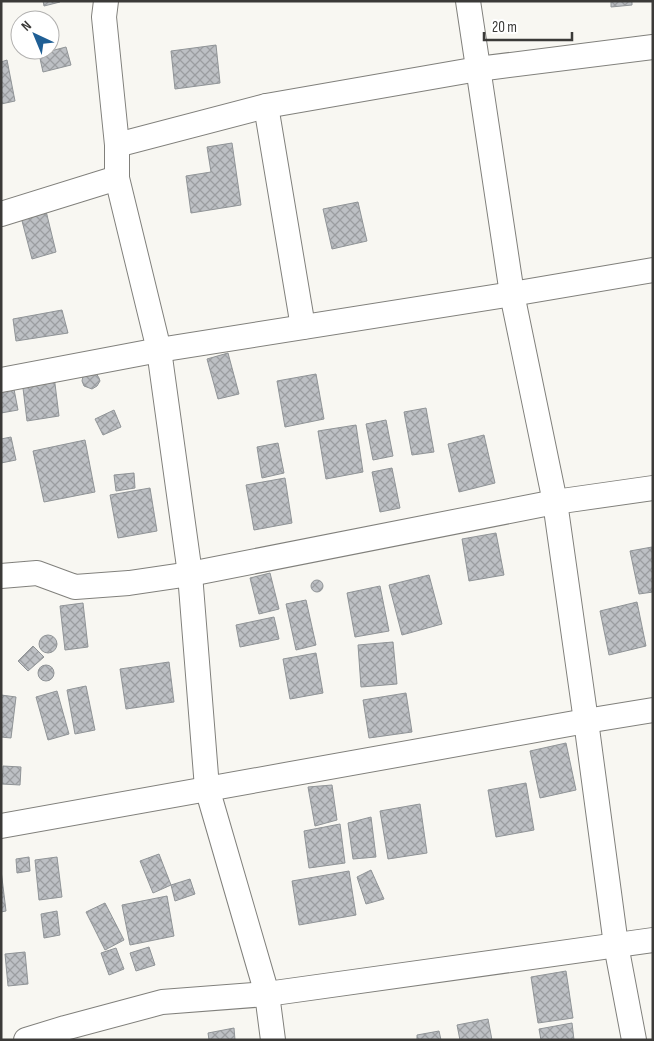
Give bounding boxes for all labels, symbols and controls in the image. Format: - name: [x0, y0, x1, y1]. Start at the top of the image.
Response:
- north arrow: [10, 10, 60, 60]
- scale bar: [484, 10, 572, 42]
- text: N: [18, 17, 35, 35]
- text: 20 m: [492, 18, 517, 37]

